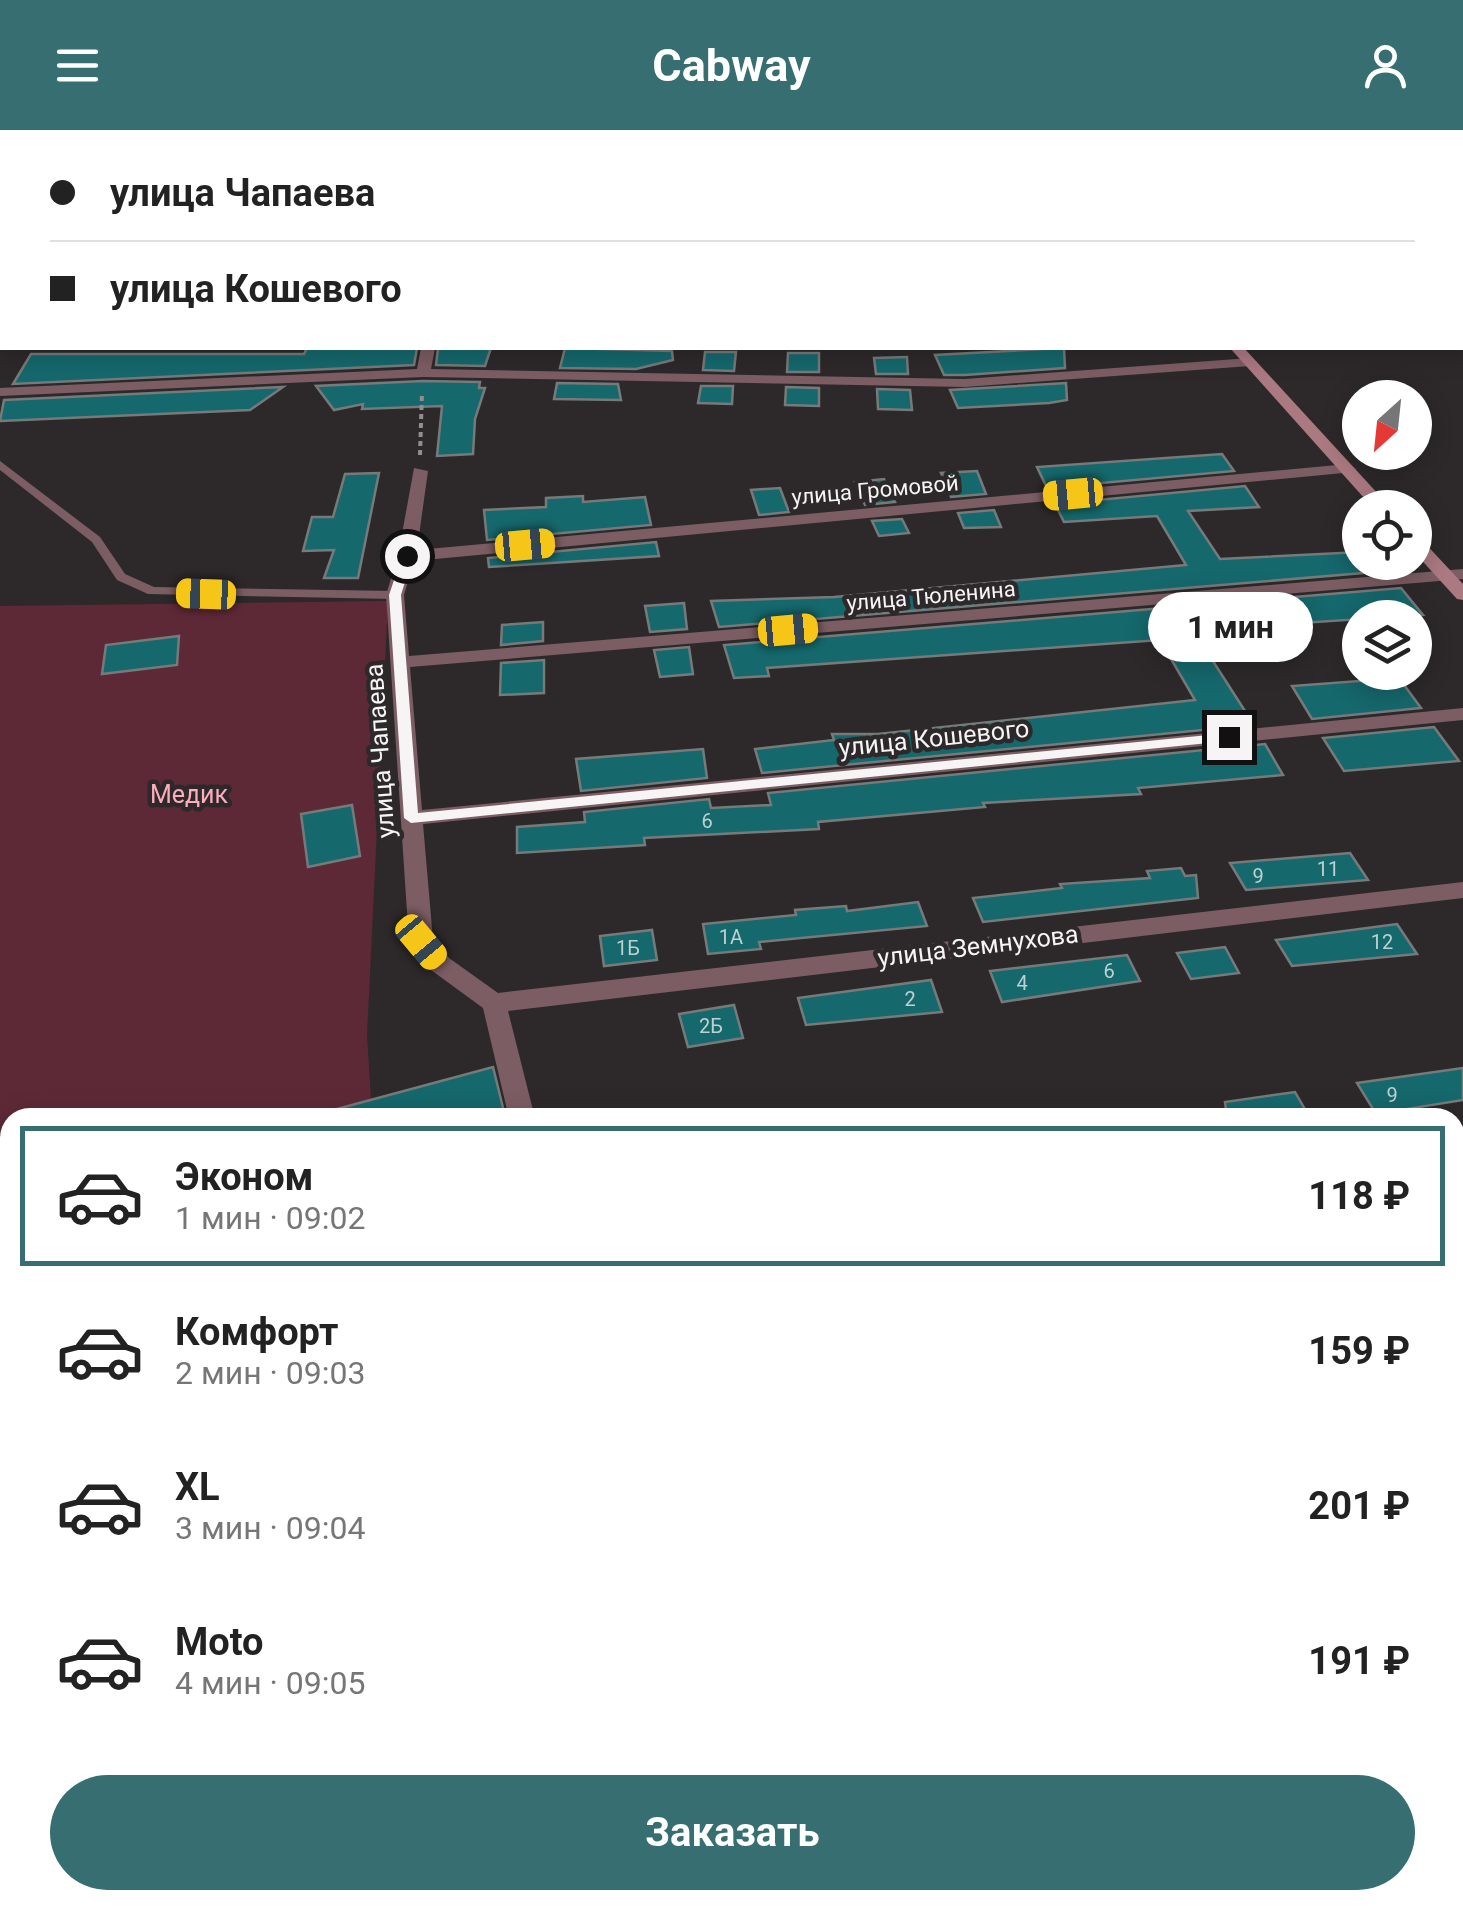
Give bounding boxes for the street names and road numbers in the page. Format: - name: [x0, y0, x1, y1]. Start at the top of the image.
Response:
- street label: улица Громовой: [790, 470, 960, 510]
- street label: улица Тюленина: [845, 576, 1017, 616]
- street label: улица Чапаева: [359, 663, 401, 839]
- street label: улица Кошевого: [837, 714, 1031, 762]
- street label: улица Земнухова: [876, 919, 1080, 973]

